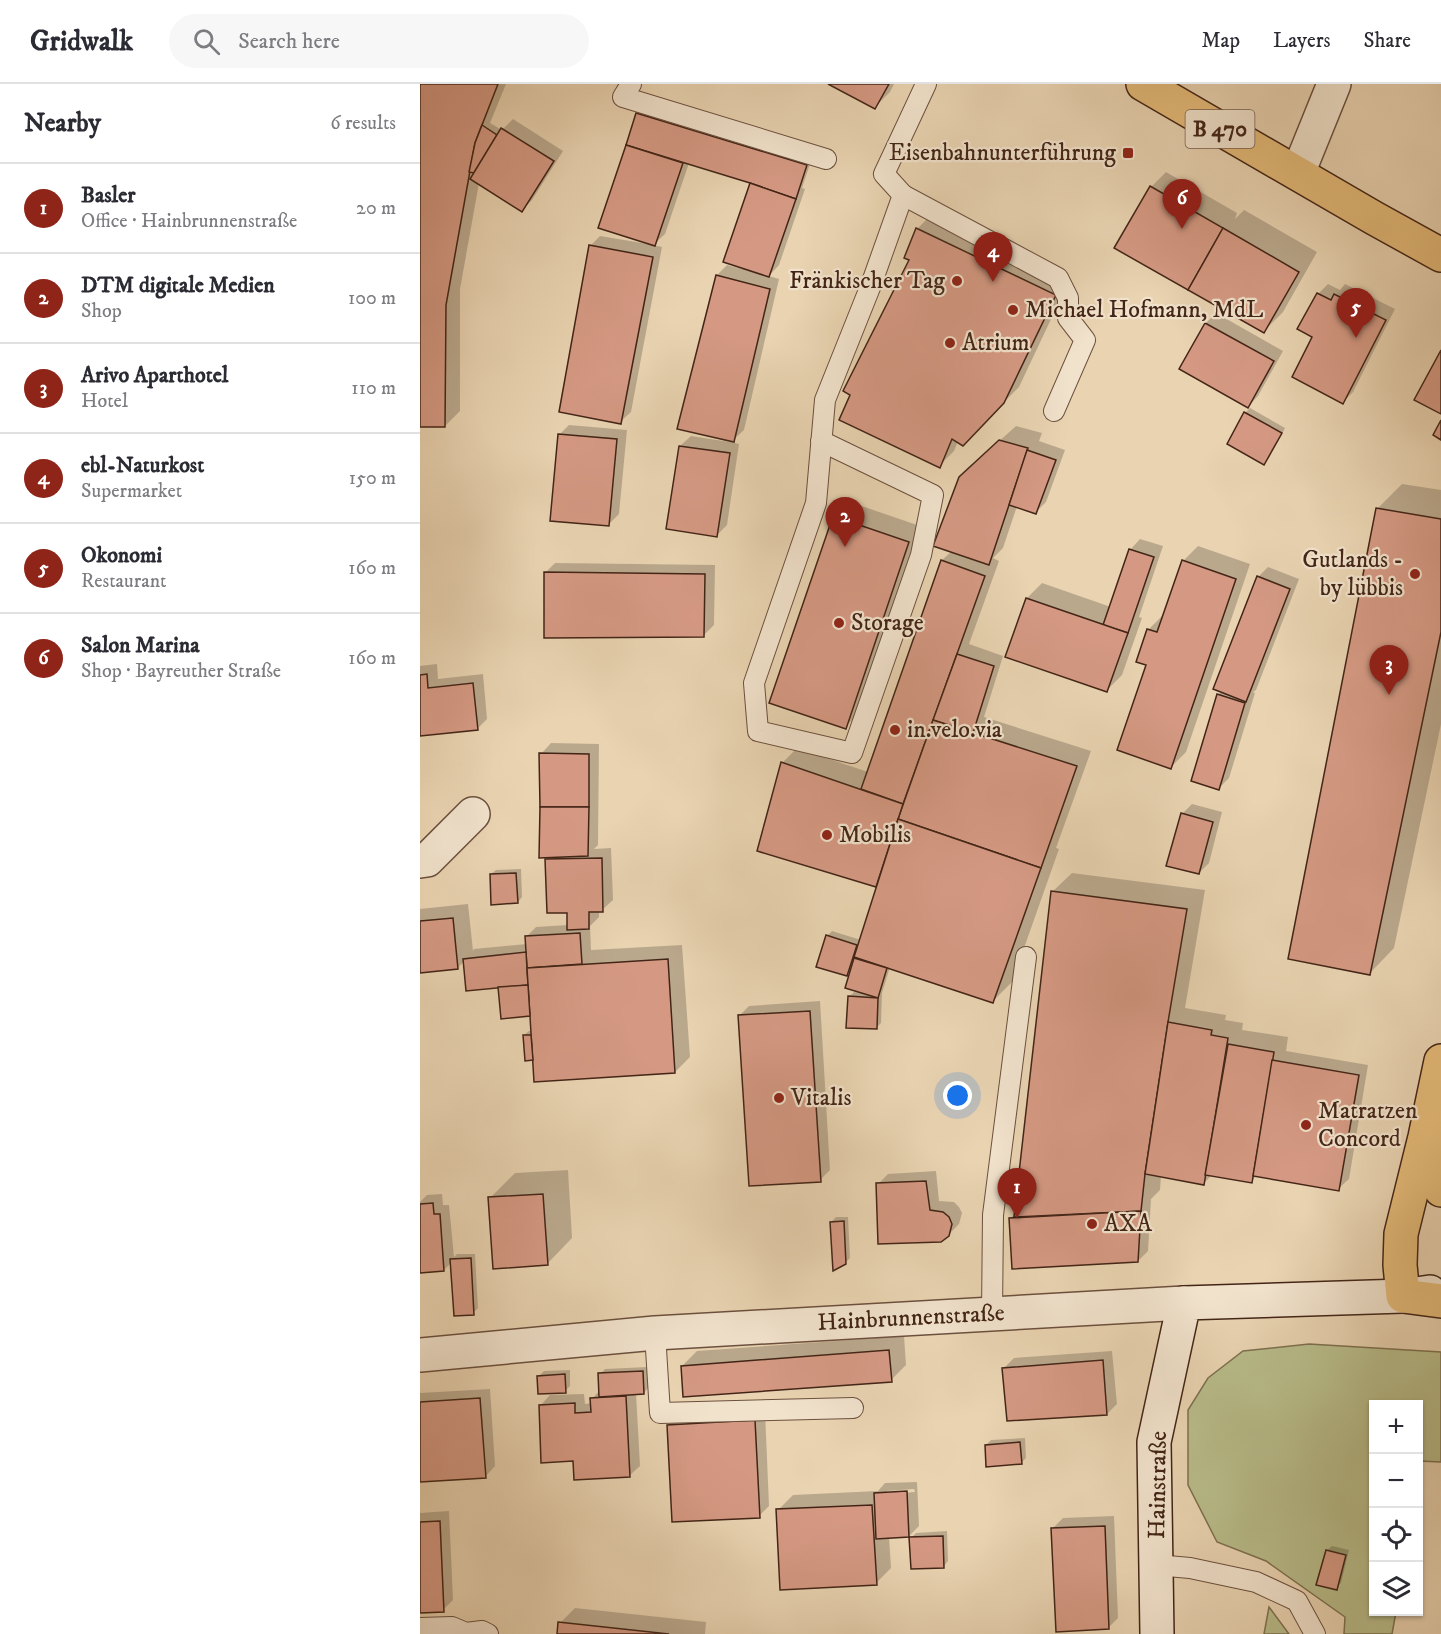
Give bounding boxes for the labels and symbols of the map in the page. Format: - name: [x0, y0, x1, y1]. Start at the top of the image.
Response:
- road number: B 470: [1186, 110, 1254, 148]
- place label: Eisenbahnunterführung: [889, 138, 1116, 168]
- marker: Eisenbahnunterführung: [1121, 146, 1135, 160]
- pin: 6: [1162, 180, 1202, 229]
- pin: 4: [974, 232, 1012, 282]
- place label: Fränkischer Tag: [789, 266, 945, 296]
- marker: Fränkischer Tag: [950, 274, 964, 288]
- pin: 5: [1336, 288, 1376, 338]
- place label: Michael Hofmann, MdL: [1025, 295, 1263, 325]
- marker: Michael Hofmann, MdL: [1006, 303, 1020, 317]
- place label: Atrium: [962, 328, 1030, 358]
- marker: Atrium: [943, 336, 957, 350]
- pin: 2: [826, 498, 864, 547]
- place label: Gutlands - by lübbis: [1302, 545, 1403, 603]
- marker: Gutlands - by lübbis: [1408, 567, 1422, 581]
- place label: Storage: [851, 608, 924, 638]
- marker: Storage: [832, 616, 846, 630]
- pin: 3: [1370, 646, 1408, 695]
- place label: in.velo.via: [907, 715, 1003, 745]
- marker: in.velo.via: [888, 723, 902, 737]
- place label: Mobilis: [839, 820, 911, 850]
- marker: Mobilis: [820, 828, 834, 842]
- your location: [943, 1081, 972, 1110]
- place label: Vitalis: [790, 1083, 851, 1113]
- marker: Vitalis: [772, 1091, 786, 1105]
- place label: Matratzen Concord: [1318, 1096, 1418, 1154]
- marker: Matratzen Concord: [1299, 1118, 1313, 1132]
- pin: 1: [998, 1168, 1036, 1218]
- place label: AXA: [1104, 1209, 1153, 1239]
- marker: AXA: [1085, 1217, 1099, 1231]
- street label: Hainbrunnenstraße: [817, 1298, 1005, 1338]
- street label: Hainstraße: [1142, 1431, 1174, 1539]

